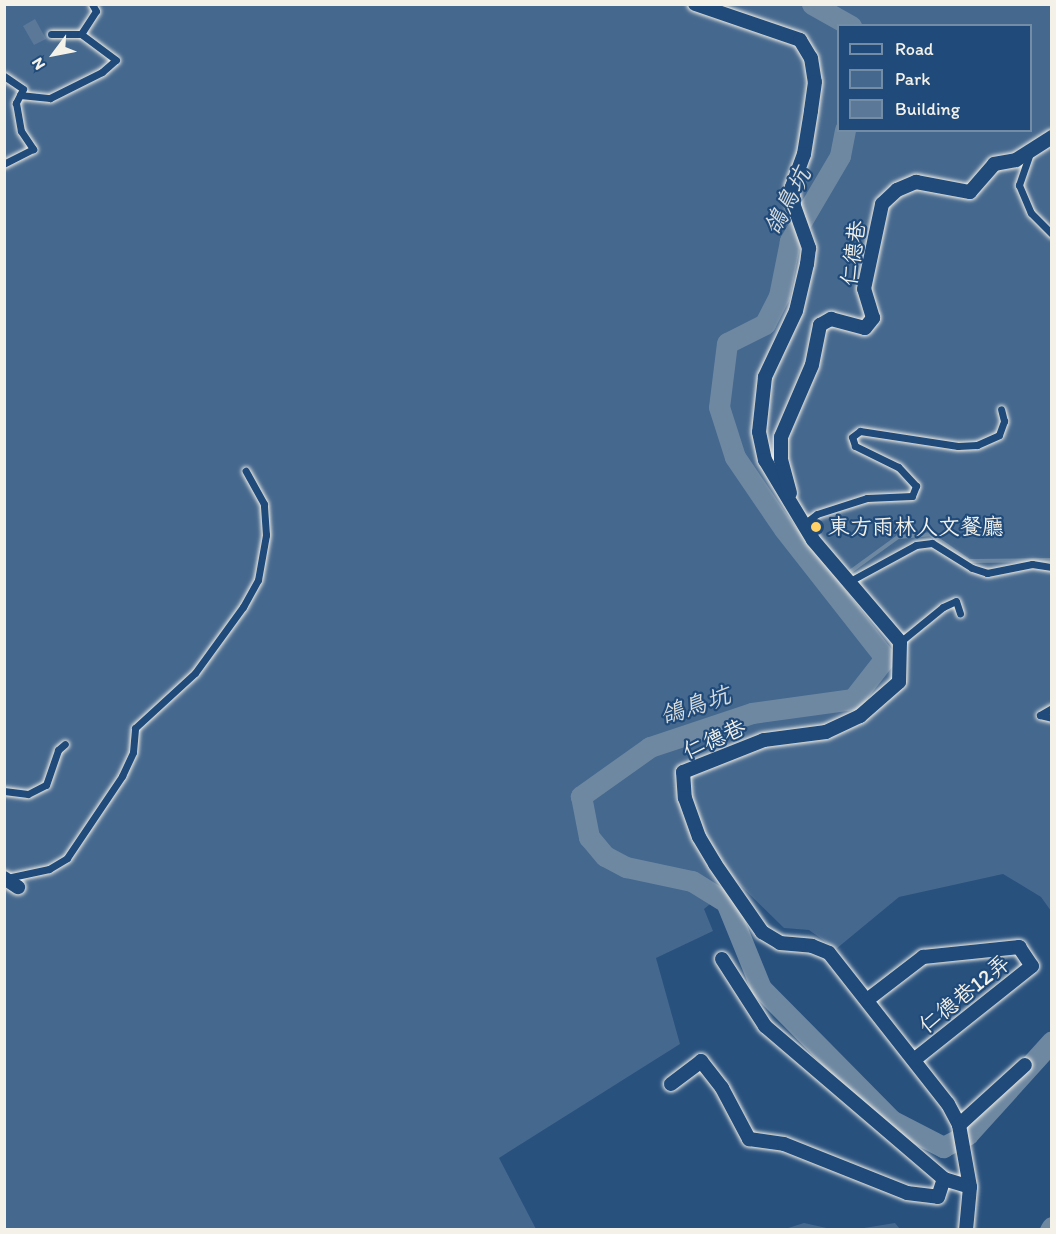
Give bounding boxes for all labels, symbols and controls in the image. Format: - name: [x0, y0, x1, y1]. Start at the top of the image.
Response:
- north arrow: [24, 24, 84, 84]
- legend: [837, 24, 1032, 132]
- text: Road: [895, 38, 934, 60]
- text: N: [27, 54, 49, 73]
- text: Park: [895, 68, 930, 90]
- text: Building: [895, 98, 960, 120]
- water label: 鴿鳥坑: [757, 162, 817, 240]
- street label: 仁德巷: [835, 218, 871, 288]
- place label: 東方雨林人文餐廳: [828, 514, 1004, 540]
- marker: 東方雨林人文餐廳: [809, 520, 823, 534]
- water label: 鴿鳥坑: [656, 680, 734, 730]
- street label: 仁德巷: [678, 714, 750, 764]
- street label: 仁德巷12弄: [913, 949, 1015, 1039]

